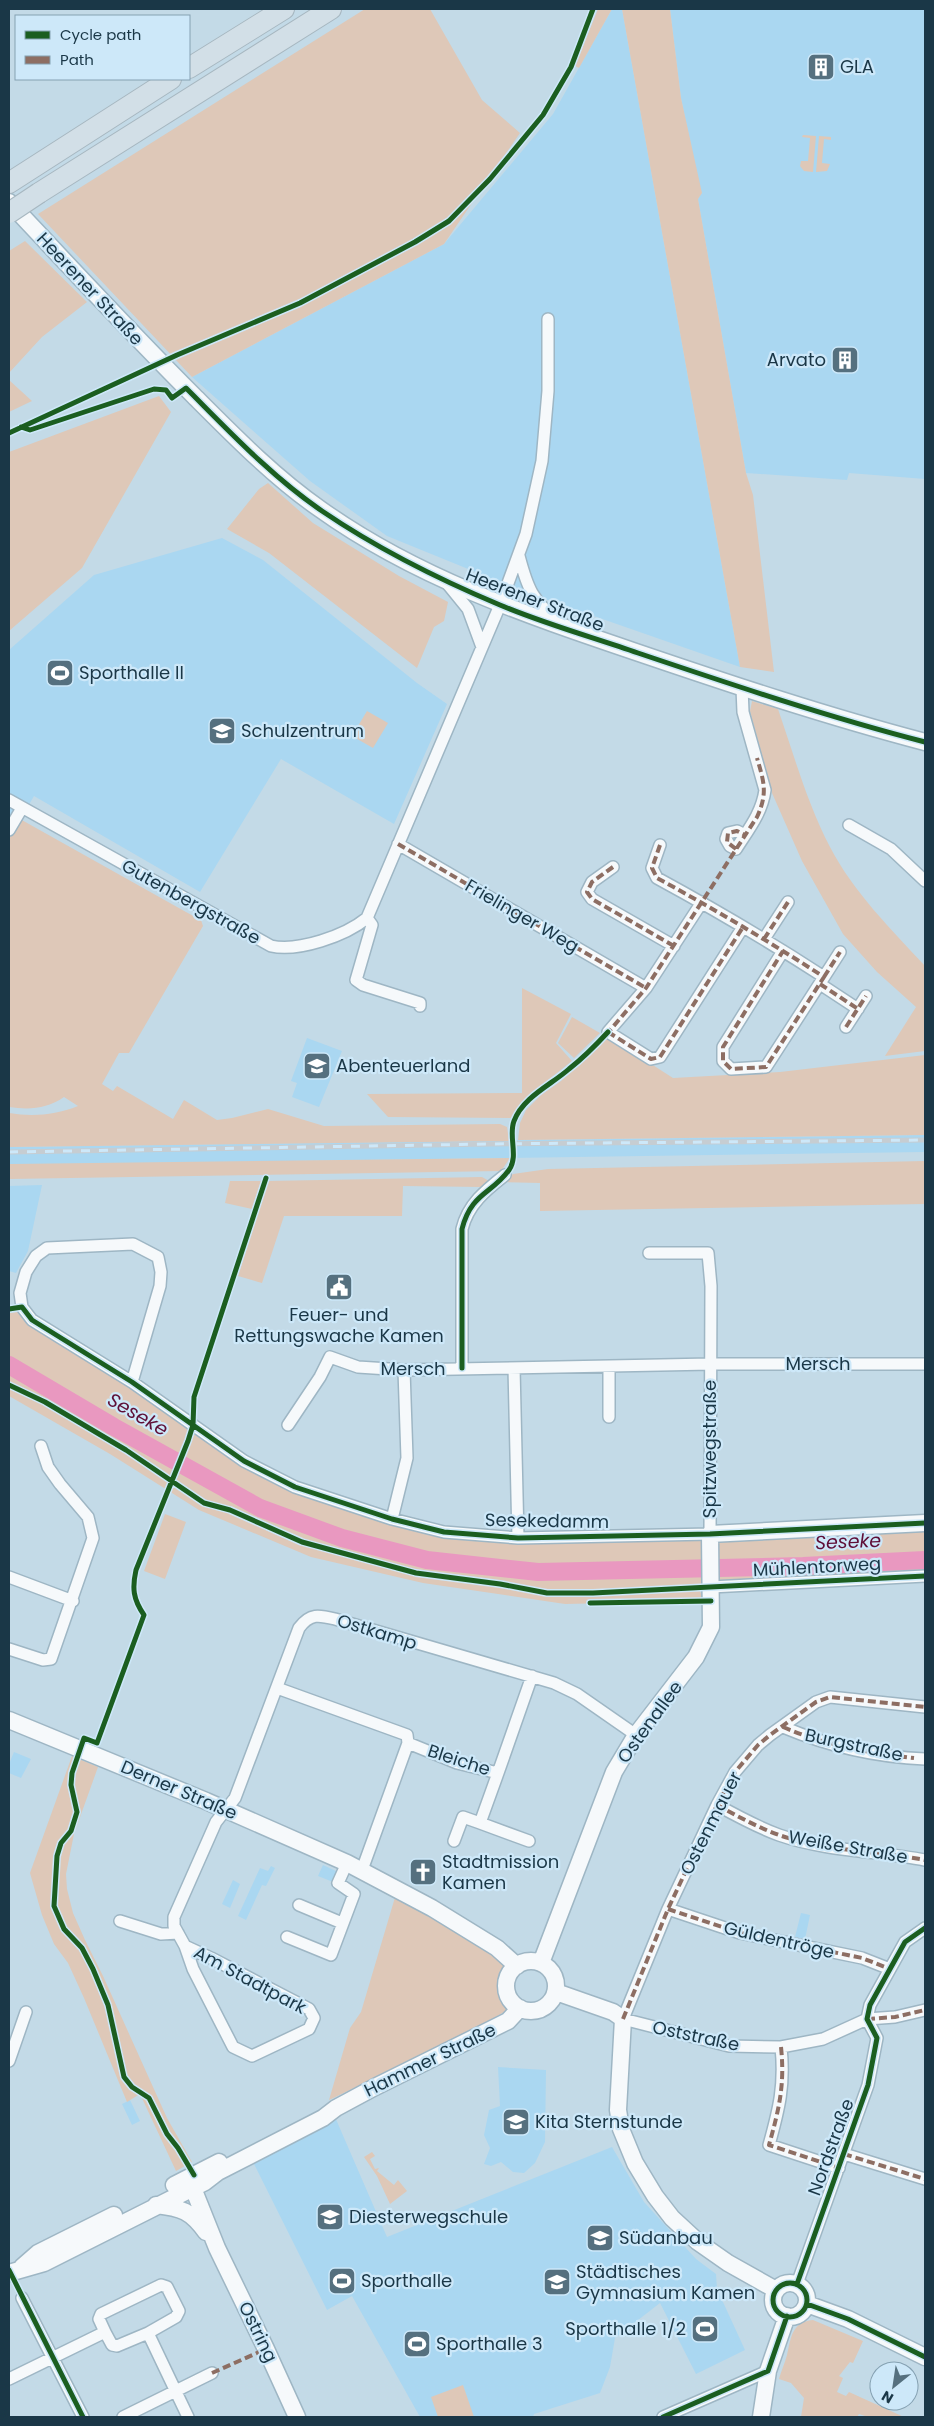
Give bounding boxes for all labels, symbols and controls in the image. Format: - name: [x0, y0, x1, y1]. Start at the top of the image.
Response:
- legend: [15, 15, 190, 80]
- text: Cycle path: [60, 24, 141, 45]
- text: Path: [60, 49, 94, 70]
- building icon: GLA: [806, 52, 836, 82]
- place label: GLA: [840, 54, 874, 79]
- street label: Heerener Straße: [31, 227, 149, 351]
- building icon: Arvato: [830, 345, 860, 375]
- place label: Arvato: [767, 347, 826, 372]
- street label: Heerener Straße: [462, 562, 608, 637]
- sports icon: Sporthalle II: [45, 658, 75, 688]
- place label: Sporthalle II: [79, 660, 184, 685]
- school or university icon: Schulzentrum: [207, 716, 237, 746]
- place label: Schulzentrum: [241, 718, 364, 743]
- street label: Gutenbergstraße: [117, 853, 265, 950]
- street label: Frielinger Weg: [461, 873, 584, 958]
- school or university icon: Abenteuerland: [302, 1051, 332, 1081]
- place label: Abenteuerland: [336, 1053, 470, 1078]
- public building icon: Feuer- und Rettungswache Kamen: [324, 1272, 354, 1302]
- place label: Feuer- und Rettungswache Kamen: [234, 1302, 444, 1348]
- street label: Mersch: [785, 1351, 851, 1376]
- street label: Mersch: [380, 1356, 446, 1381]
- street label: Spitzwegstraße: [697, 1380, 722, 1518]
- water label: Seseke: [102, 1386, 173, 1443]
- street label: Sesekedamm: [485, 1507, 609, 1534]
- water label: Seseke: [815, 1527, 882, 1556]
- street label: Mühlentorweg: [752, 1551, 882, 1582]
- street label: Ostkamp: [334, 1608, 420, 1655]
- street label: Ostenallee: [611, 1675, 688, 1768]
- street label: Burgstraße: [803, 1722, 905, 1767]
- street label: Bleiche: [425, 1738, 494, 1781]
- street label: Derner Straße: [117, 1754, 241, 1825]
- street label: Ostenmauer: [674, 1767, 747, 1879]
- street label: Weiße Straße: [786, 1824, 910, 1869]
- place label: Stadtmission Kamen: [442, 1849, 559, 1895]
- church icon: Stadtmission Kamen: [408, 1857, 438, 1887]
- street label: Güldentröge: [721, 1915, 837, 1964]
- street label: Am Stadtpark: [190, 1939, 311, 2020]
- street label: Oststraße: [650, 2014, 742, 2057]
- street label: Hammer Straße: [360, 2017, 500, 2102]
- street label: Nordstraße: [801, 2095, 860, 2199]
- school or university icon: Kita Sternstunde: [501, 2107, 531, 2137]
- place label: Kita Sternstunde: [535, 2109, 683, 2134]
- school or university icon: Diesterwegschule: [315, 2202, 345, 2232]
- place label: Diesterwegschule: [349, 2204, 508, 2229]
- school or university icon: Südanbau: [585, 2223, 615, 2253]
- place label: Südanbau: [619, 2225, 713, 2250]
- place label: Städtisches Gymnasium Kamen: [576, 2259, 755, 2305]
- sports icon: Sporthalle: [327, 2266, 357, 2296]
- school or university icon: Städtisches Gymnasium Kamen: [542, 2267, 572, 2297]
- place label: Sporthalle: [361, 2268, 452, 2293]
- street label: Ostring: [233, 2297, 284, 2366]
- sports icon: Sporthalle 1/2: [690, 2314, 720, 2344]
- place label: Sporthalle 1/2: [565, 2316, 686, 2341]
- sports icon: Sporthalle 3: [402, 2329, 432, 2359]
- place label: Sporthalle 3: [436, 2331, 543, 2356]
- north arrow: [869, 2361, 919, 2411]
- text: N: [878, 2386, 897, 2409]

